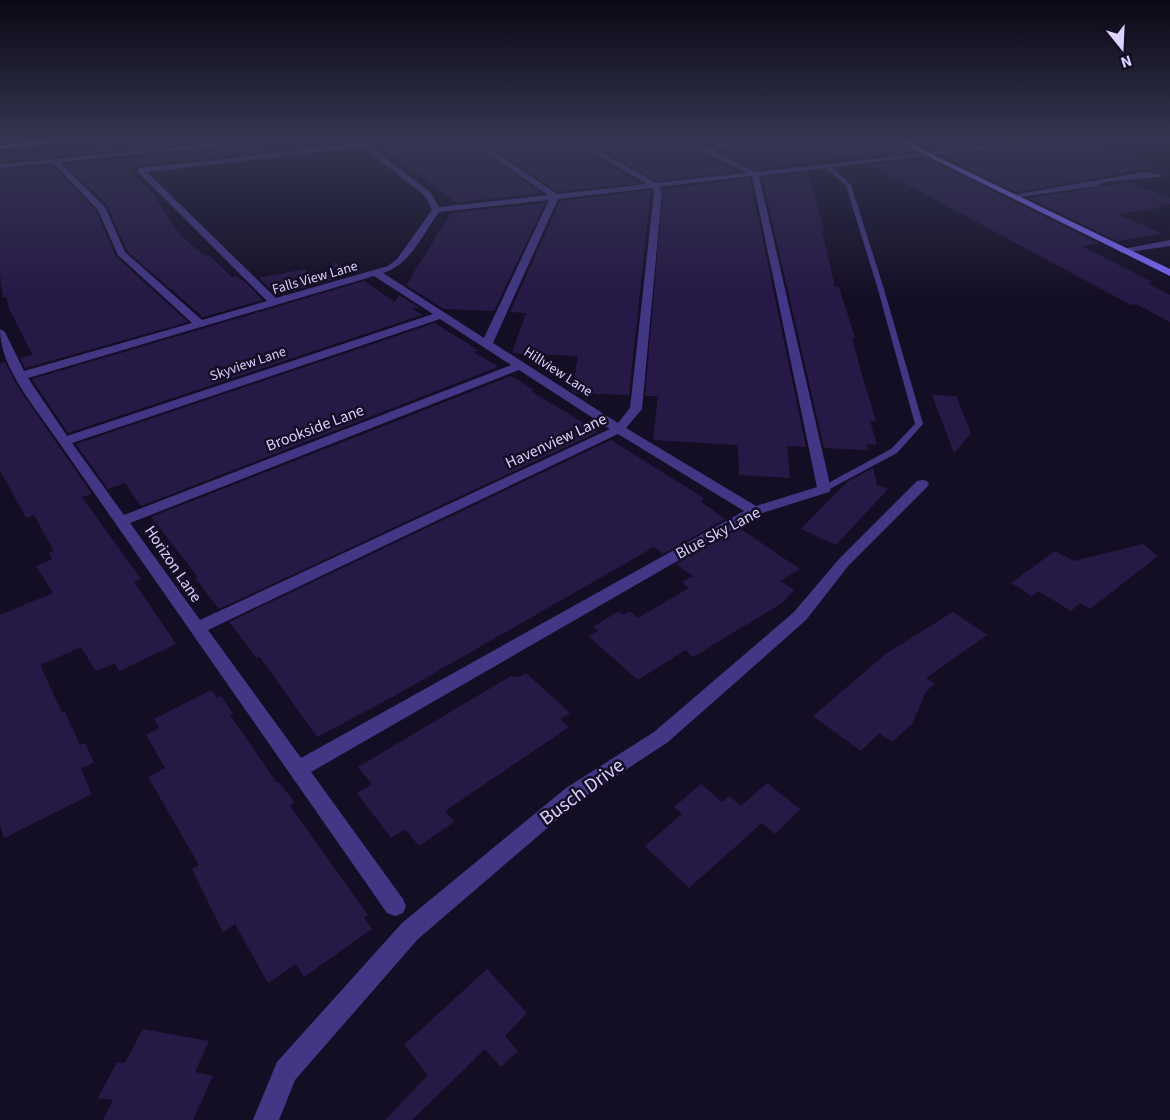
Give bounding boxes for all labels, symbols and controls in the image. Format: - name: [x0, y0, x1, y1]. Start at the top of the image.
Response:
- north arrow: [1092, 18, 1152, 78]
- text: N: [1118, 49, 1135, 73]
- street label: Falls View Lane: [270, 256, 360, 300]
- street label: Skyview Lane: [207, 342, 289, 386]
- street label: Hillview Lane: [520, 342, 596, 402]
- street label: Brookside Lane: [263, 399, 367, 457]
- street label: Havenview Lane: [502, 408, 610, 474]
- street label: Blue Sky Lane: [672, 501, 764, 565]
- street label: Horizon Lane: [139, 521, 207, 607]
- street label: Busch Drive: [534, 752, 630, 832]

